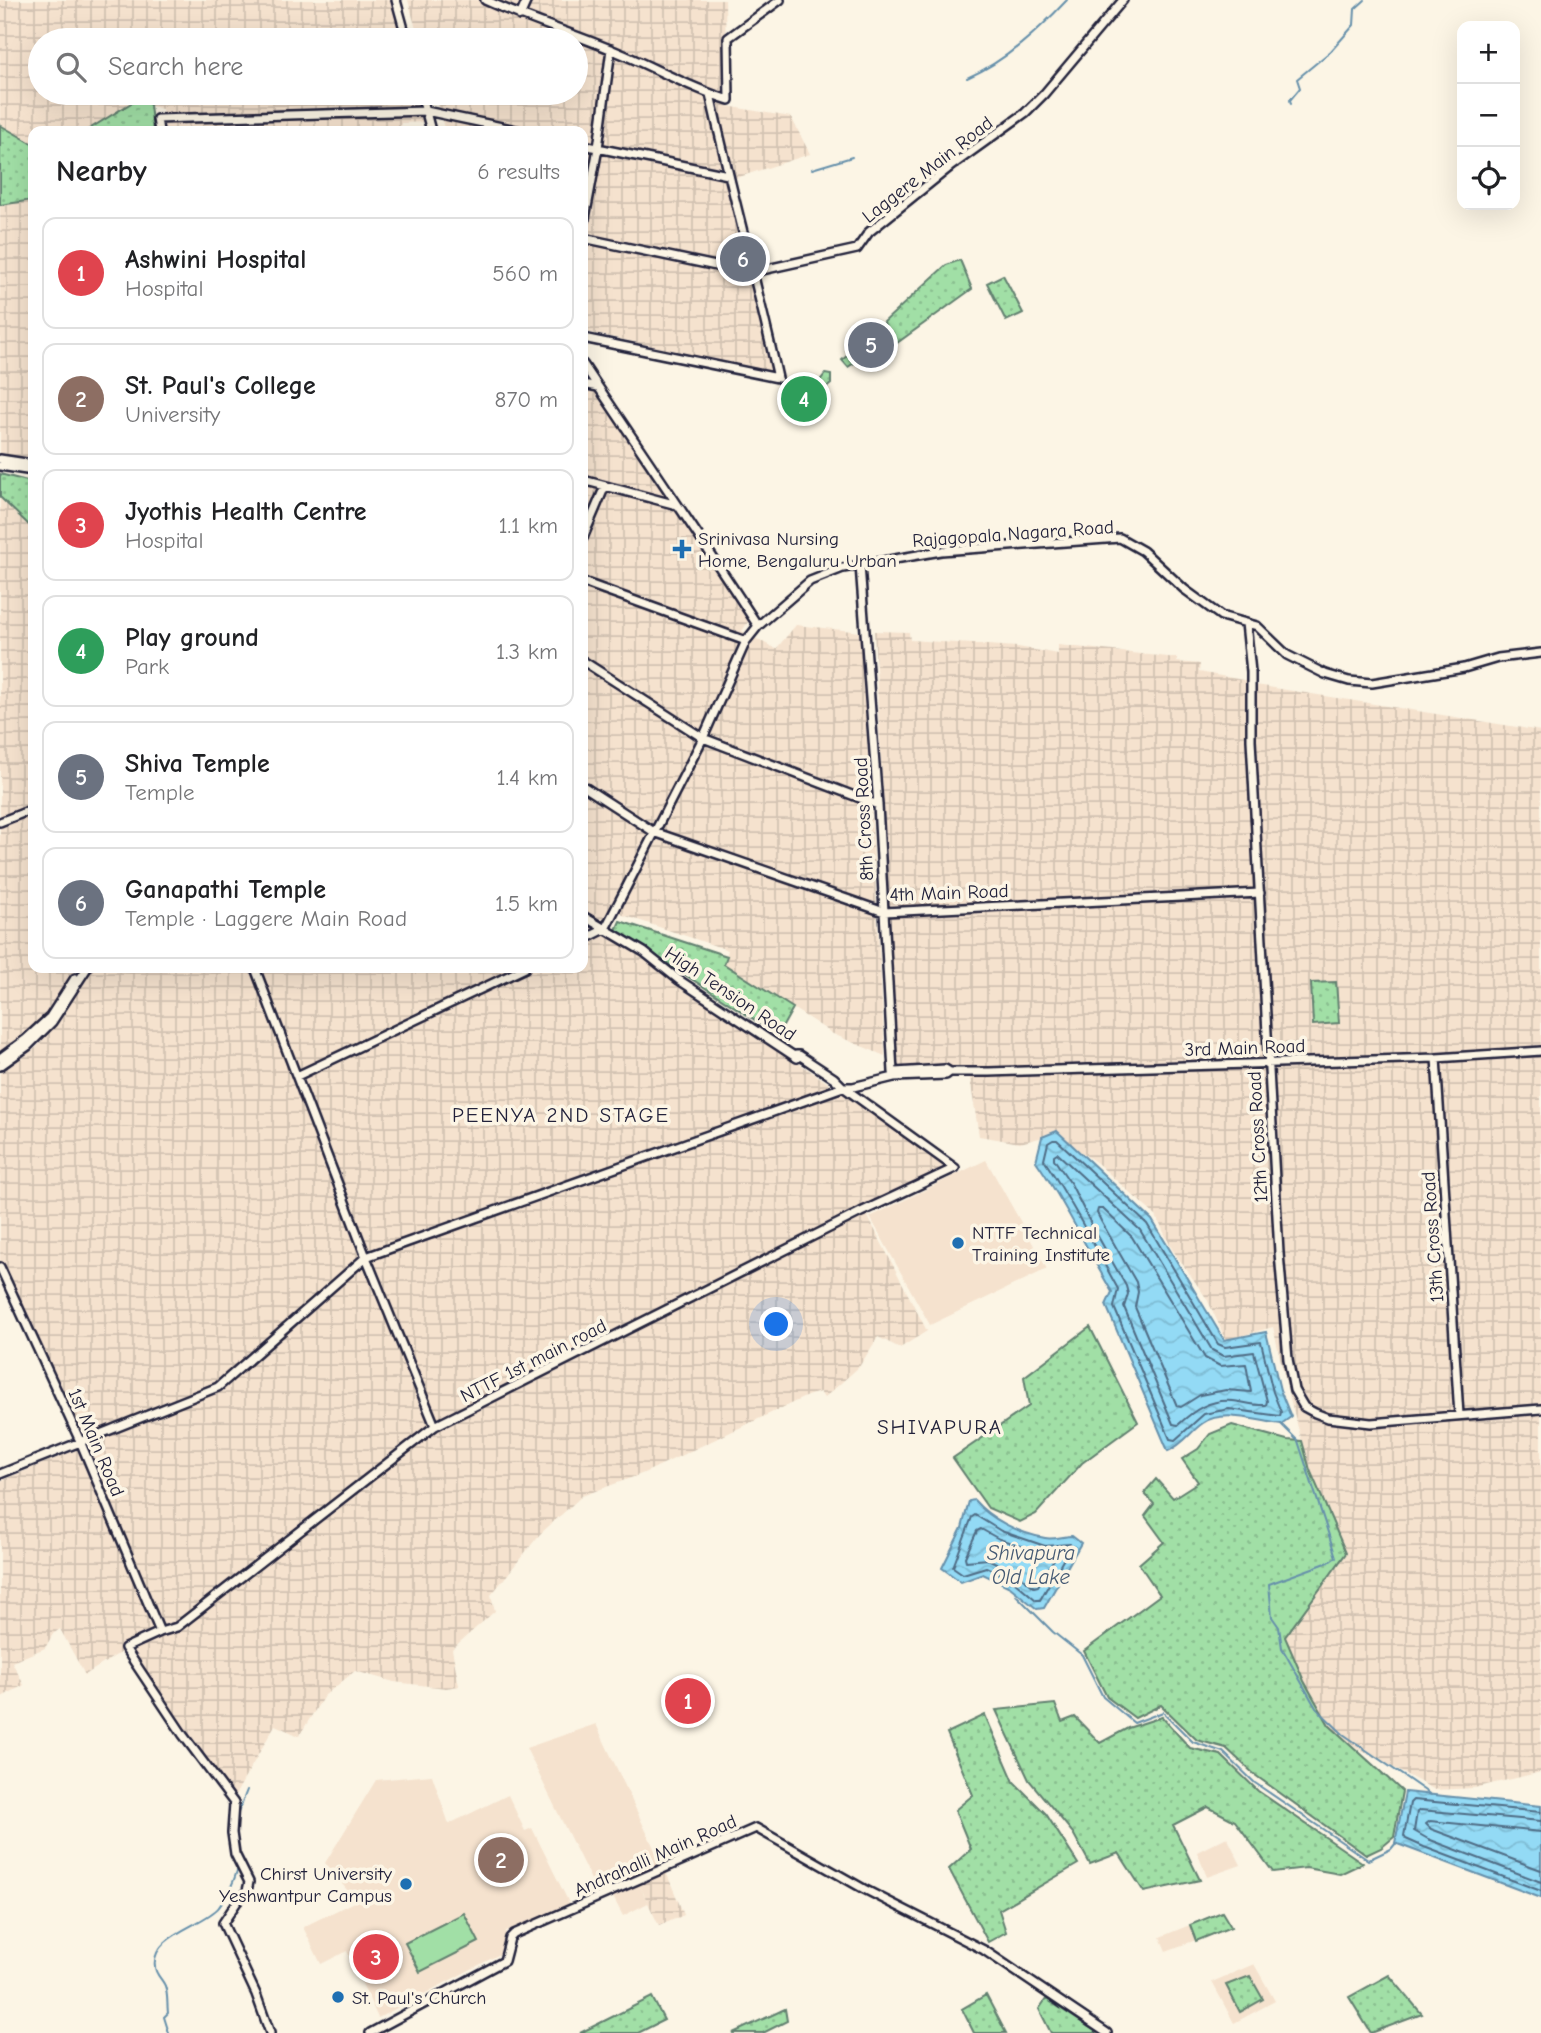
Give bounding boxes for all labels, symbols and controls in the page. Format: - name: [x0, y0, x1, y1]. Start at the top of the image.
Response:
- map controls: [1457, 21, 1520, 210]
- button: +: [1457, 21, 1520, 84]
- search box: [28, 28, 588, 105]
- icon: search: [52, 48, 90, 86]
- text: Search here: [108, 52, 243, 82]
- button: −: [1457, 84, 1520, 147]
- street label: Laggere Main Road: [858, 112, 997, 228]
- button: locate: [1457, 147, 1520, 210]
- text: Nearby: [56, 154, 147, 189]
- text: 6 results: [477, 158, 560, 185]
- pin: 6: [720, 233, 766, 285]
- text: Ashwini Hospital: [125, 245, 306, 275]
- text: 1: [76, 260, 86, 287]
- text: 560 m: [492, 260, 558, 287]
- text: Hospital: [125, 275, 203, 302]
- pin: 5: [848, 319, 894, 371]
- text: St. Paul's College: [125, 371, 316, 401]
- pin: 4: [781, 373, 827, 425]
- text: 2: [75, 386, 87, 413]
- text: 870 m: [495, 386, 558, 413]
- text: University: [125, 401, 220, 428]
- text: Jyothis Health Centre: [125, 497, 367, 527]
- text: 3: [75, 512, 87, 539]
- text: 1.1 km: [498, 512, 558, 539]
- street label: Rajagopala Nagara Road: [912, 516, 1115, 552]
- text: Hospital: [125, 527, 203, 554]
- place label: Srinivasa Nursing Home, Bengaluru Urban: [698, 528, 897, 572]
- marker: Srinivasa Nursing Home, Bengaluru Urban: [672, 539, 692, 559]
- text: Play ground: [125, 623, 259, 653]
- text: 4: [76, 638, 86, 665]
- text: 1.3 km: [496, 638, 558, 665]
- text: Park: [125, 653, 169, 680]
- text: Shiva Temple: [125, 749, 270, 779]
- street label: 8th Cross Road: [850, 757, 878, 881]
- text: 5: [75, 764, 87, 791]
- text: 1.4 km: [496, 764, 558, 791]
- text: Temple: [125, 779, 194, 806]
- text: Ganapathi Temple: [125, 875, 326, 905]
- street label: 4th Main Road: [889, 880, 1009, 906]
- text: 6: [75, 890, 87, 917]
- text: 1.5 km: [495, 890, 558, 917]
- text: Temple · Laggere Main Road: [125, 905, 407, 932]
- street label: High Tension Road: [661, 942, 800, 1046]
- street label: 3rd Main Road: [1184, 1035, 1306, 1061]
- street label: 12th Cross Road: [1244, 1071, 1272, 1203]
- district label: PEENYA 2ND STAGE: [452, 1103, 670, 1127]
- street label: 13th Cross Road: [1417, 1171, 1449, 1303]
- place label: NTTF Technical Training Institute: [972, 1222, 1110, 1266]
- marker: NTTF Technical Training Institute: [950, 1235, 966, 1251]
- your location: [759, 1307, 793, 1341]
- street label: NTTF 1st main road: [457, 1315, 610, 1407]
- street label: 1st Main Road: [63, 1385, 129, 1500]
- district label: SHIVAPURA: [877, 1415, 1003, 1439]
- water label: Shivapura Old Lake: [987, 1541, 1075, 1589]
- pin: 1: [665, 1675, 711, 1727]
- street label: Andrahalli Main Road: [571, 1810, 740, 1902]
- pin: 2: [478, 1834, 524, 1886]
- place label: Chirst University Yeshwantpur Campus: [219, 1863, 393, 1907]
- marker: Chirst University Yeshwantpur Campus: [398, 1876, 414, 1892]
- pin: 3: [353, 1931, 399, 1983]
- place label: St. Paul's Church: [352, 1987, 487, 2009]
- marker: St. Paul's Church: [330, 1989, 346, 2005]

